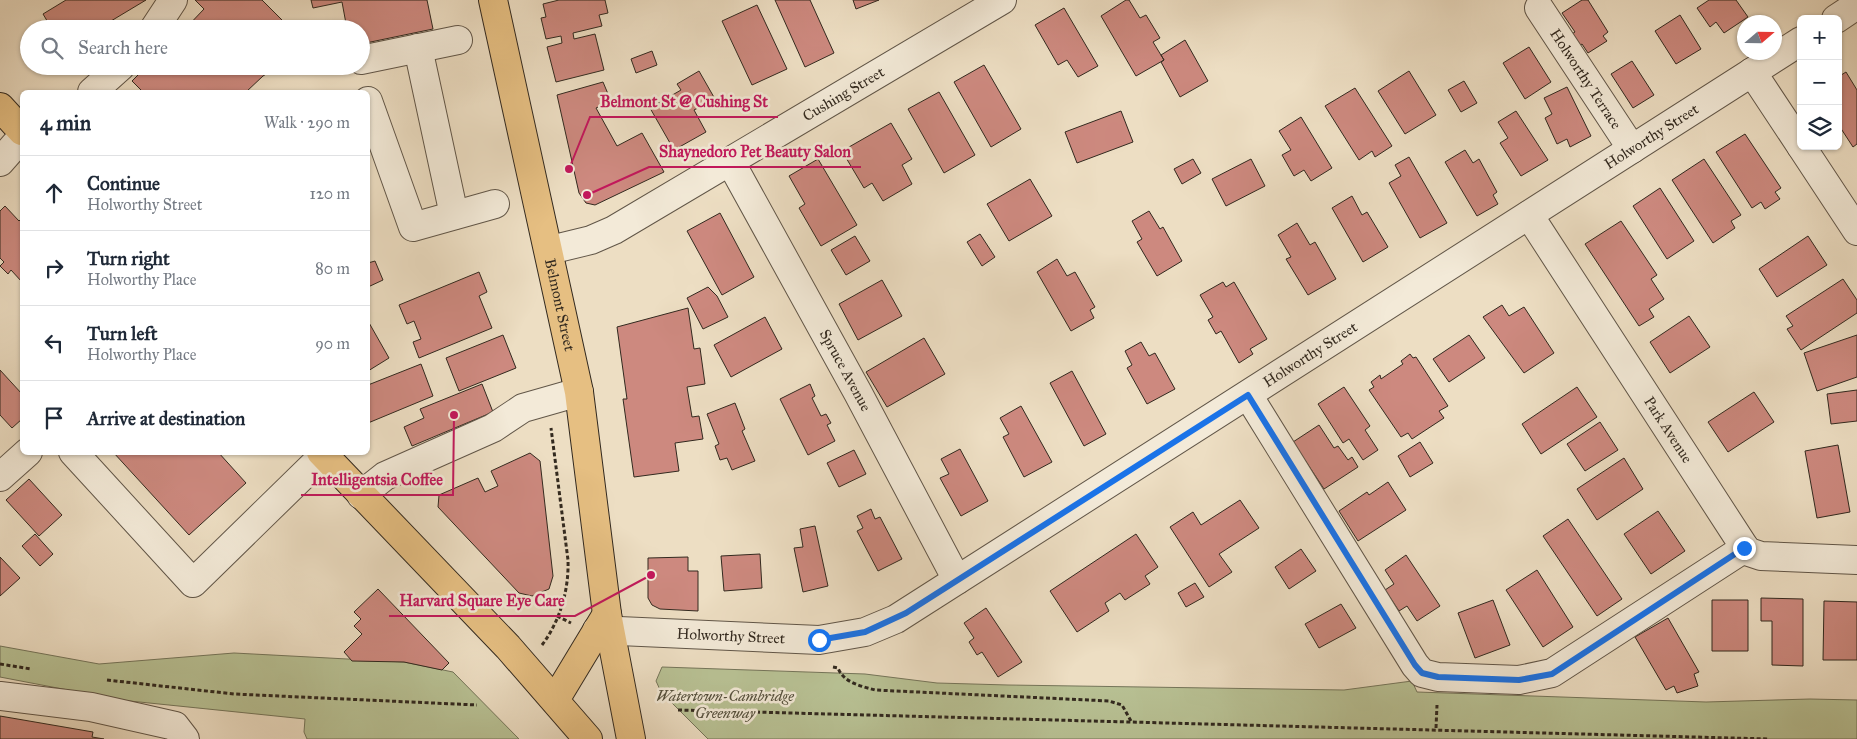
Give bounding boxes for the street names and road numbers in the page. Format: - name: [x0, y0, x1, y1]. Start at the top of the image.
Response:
- street label: Holworthy Terrace: [1546, 25, 1625, 133]
- street label: Cushing Street: [799, 62, 888, 125]
- street label: Holworthy Street: [1601, 99, 1703, 173]
- street label: Belmont Street: [541, 257, 579, 353]
- street label: Holworthy Street: [1260, 317, 1361, 391]
- street label: Spruce Avenue: [816, 326, 875, 414]
- street label: Park Avenue: [1640, 393, 1696, 466]
- street label: Holworthy Street: [676, 625, 786, 647]

